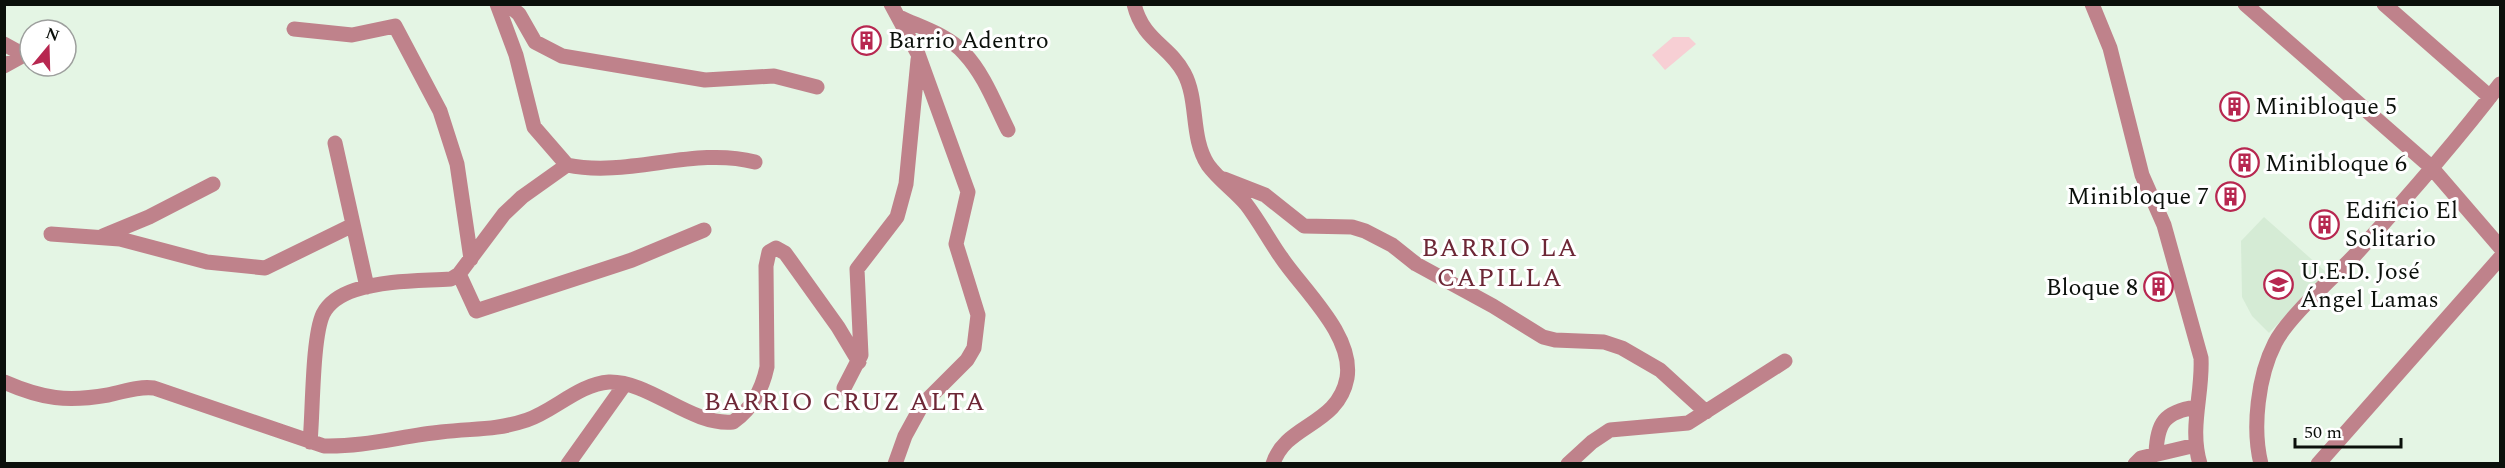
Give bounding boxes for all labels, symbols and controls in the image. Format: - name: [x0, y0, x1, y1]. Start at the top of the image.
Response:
- north arrow: [18, 18, 78, 78]
- text: N: [42, 21, 63, 48]
- place label: Barrio Adentro: [888, 23, 1049, 59]
- building icon: Barrio Adentro: [851, 24, 883, 56]
- place label: Minibloque 5: [2255, 89, 2397, 125]
- building icon: Minibloque 5: [2218, 90, 2250, 122]
- place label: Minibloque 6: [2265, 146, 2407, 182]
- building icon: Minibloque 6: [2228, 147, 2260, 179]
- place label: Minibloque 7: [2067, 179, 2209, 215]
- building icon: Minibloque 7: [2214, 180, 2246, 212]
- place label: Edificio El Solitario: [2345, 193, 2458, 257]
- building icon: Edificio El Solitario: [2308, 208, 2340, 240]
- district label: BARRIO LA CAPILLA: [1422, 228, 1579, 298]
- place label: U.E.D. José Ángel Lamas: [2300, 254, 2439, 318]
- school or university icon: U.E.D. José Ángel Lamas: [2263, 269, 2295, 301]
- place label: Bloque 8: [2046, 270, 2138, 306]
- building icon: Bloque 8: [2143, 271, 2175, 303]
- district label: BARRIO CRUZ ALTA: [704, 382, 986, 422]
- scale bar: [2295, 411, 2402, 449]
- text: 50 m: [2304, 419, 2342, 446]

